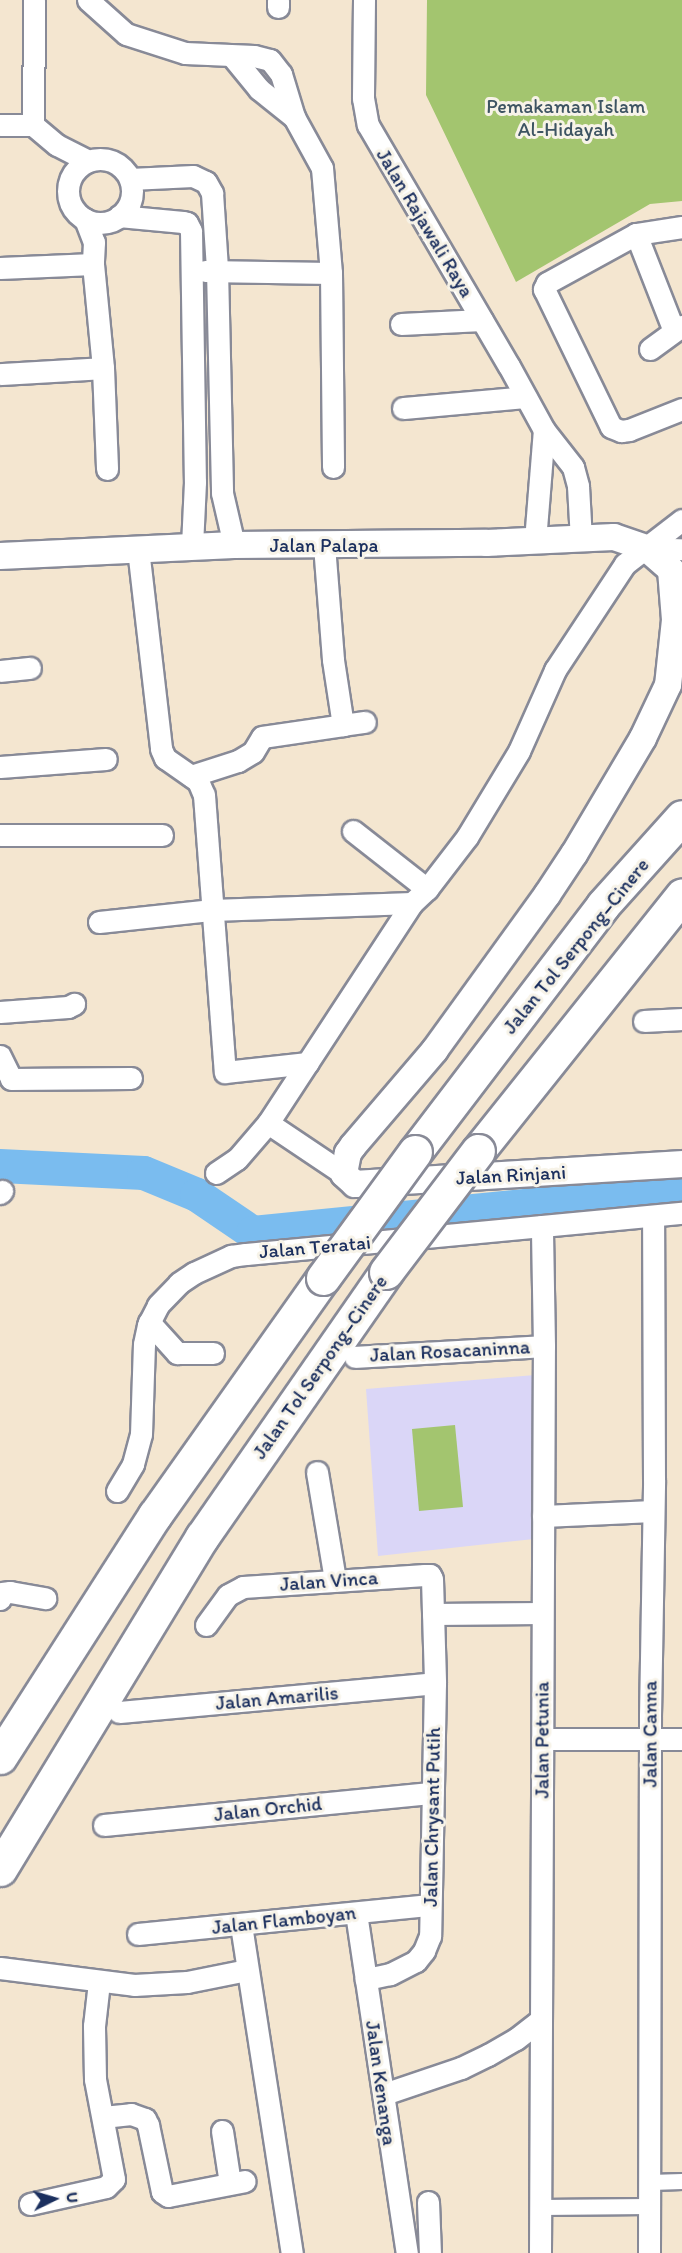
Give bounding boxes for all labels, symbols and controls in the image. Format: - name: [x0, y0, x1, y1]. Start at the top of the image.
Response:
- park label: Pemakaman Islam Al-Hidayah: [486, 94, 646, 141]
- street label: Jalan Rajawali Raya: [371, 145, 479, 301]
- street label: Jalan Palapa: [270, 533, 378, 557]
- street label: Jalan Tol Serpong–Cinere: [498, 854, 654, 1038]
- street label: Jalan Rinjani: [455, 1160, 567, 1190]
- street label: Jalan Teratai: [259, 1230, 371, 1264]
- street label: Jalan Tol Serpong–Cinere: [248, 1271, 392, 1463]
- street label: Jalan Rosacaninna: [370, 1335, 530, 1367]
- street label: Jalan Vinca: [280, 1566, 378, 1596]
- street label: Jalan Amarilis: [215, 1681, 339, 1715]
- street label: Jalan Canna: [638, 1681, 662, 1787]
- street label: Jalan Petunia: [530, 1682, 554, 1798]
- street label: Jalan Chrysant Putih: [418, 1728, 446, 1906]
- street label: Jalan Orchid: [213, 1791, 323, 1827]
- street label: Jalan Flamboyan: [211, 1901, 357, 1939]
- street label: Jalan Kenanga: [360, 2019, 402, 2147]
- north arrow: [24, 2169, 84, 2229]
- text: U: [63, 2191, 82, 2203]

